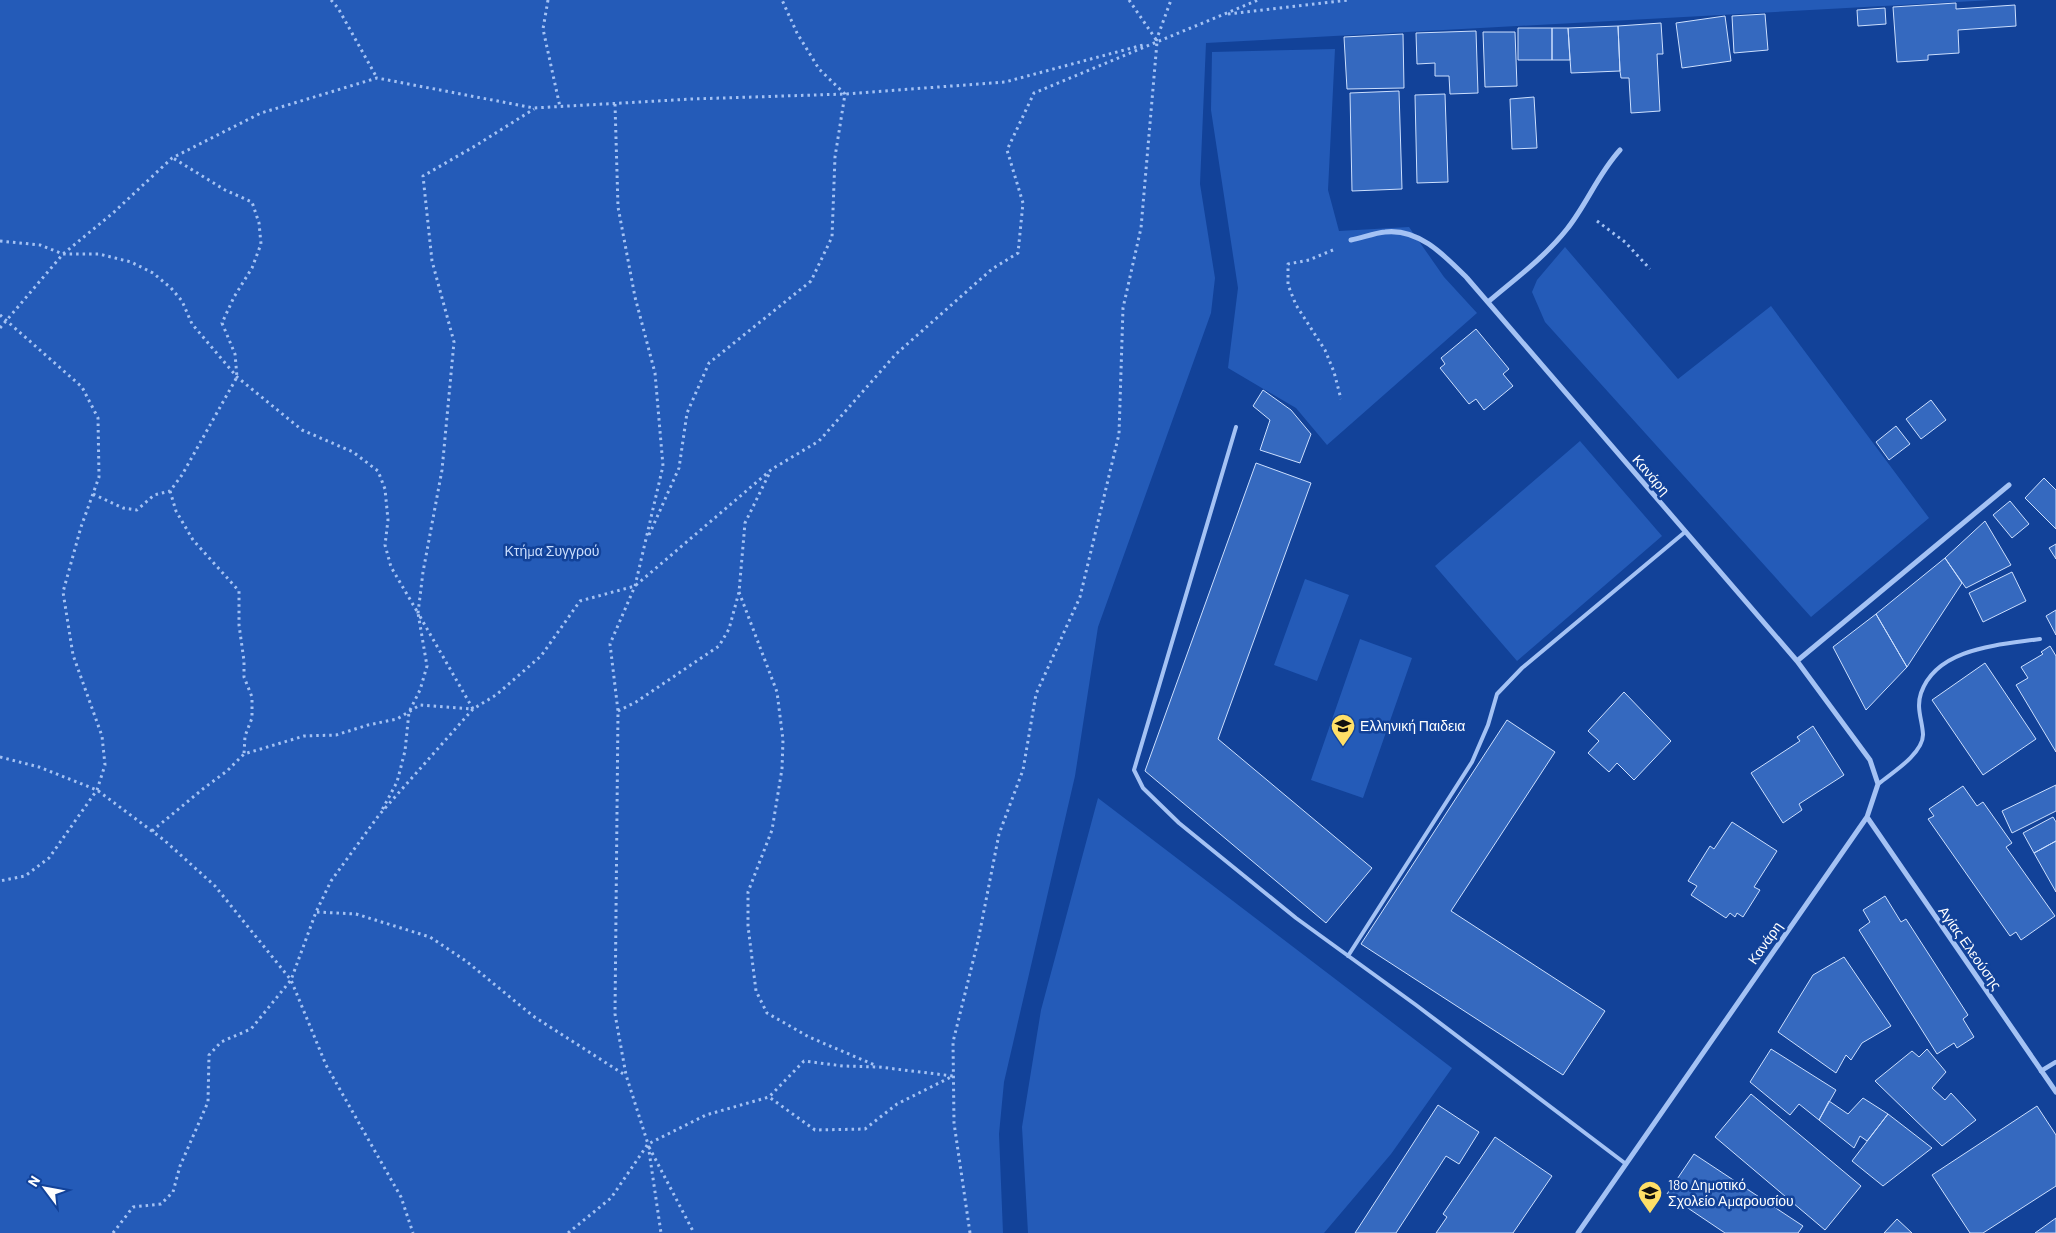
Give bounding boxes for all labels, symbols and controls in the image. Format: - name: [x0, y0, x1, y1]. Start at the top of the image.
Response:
- street label: Κανάρη: [1629, 451, 1674, 498]
- park label: Κτήμα Συγγρού: [505, 542, 599, 559]
- school or university icon: Ελληνική Παιδεια: [1330, 713, 1356, 747]
- place label: Ελληνική Παιδεια: [1360, 717, 1465, 734]
- street label: Αγίας Ελεούσης: [1935, 903, 2006, 993]
- street label: Κανάρη: [1744, 918, 1785, 967]
- north arrow: [20, 1163, 70, 1213]
- text: N: [24, 1172, 43, 1189]
- place label: 18ο Δημοτικό Σχολείο Αμαρουσίου: [1668, 1176, 1794, 1209]
- school or university icon: 18ο Δημοτικό Σχολείο Αμαρουσίου: [1637, 1180, 1663, 1214]

